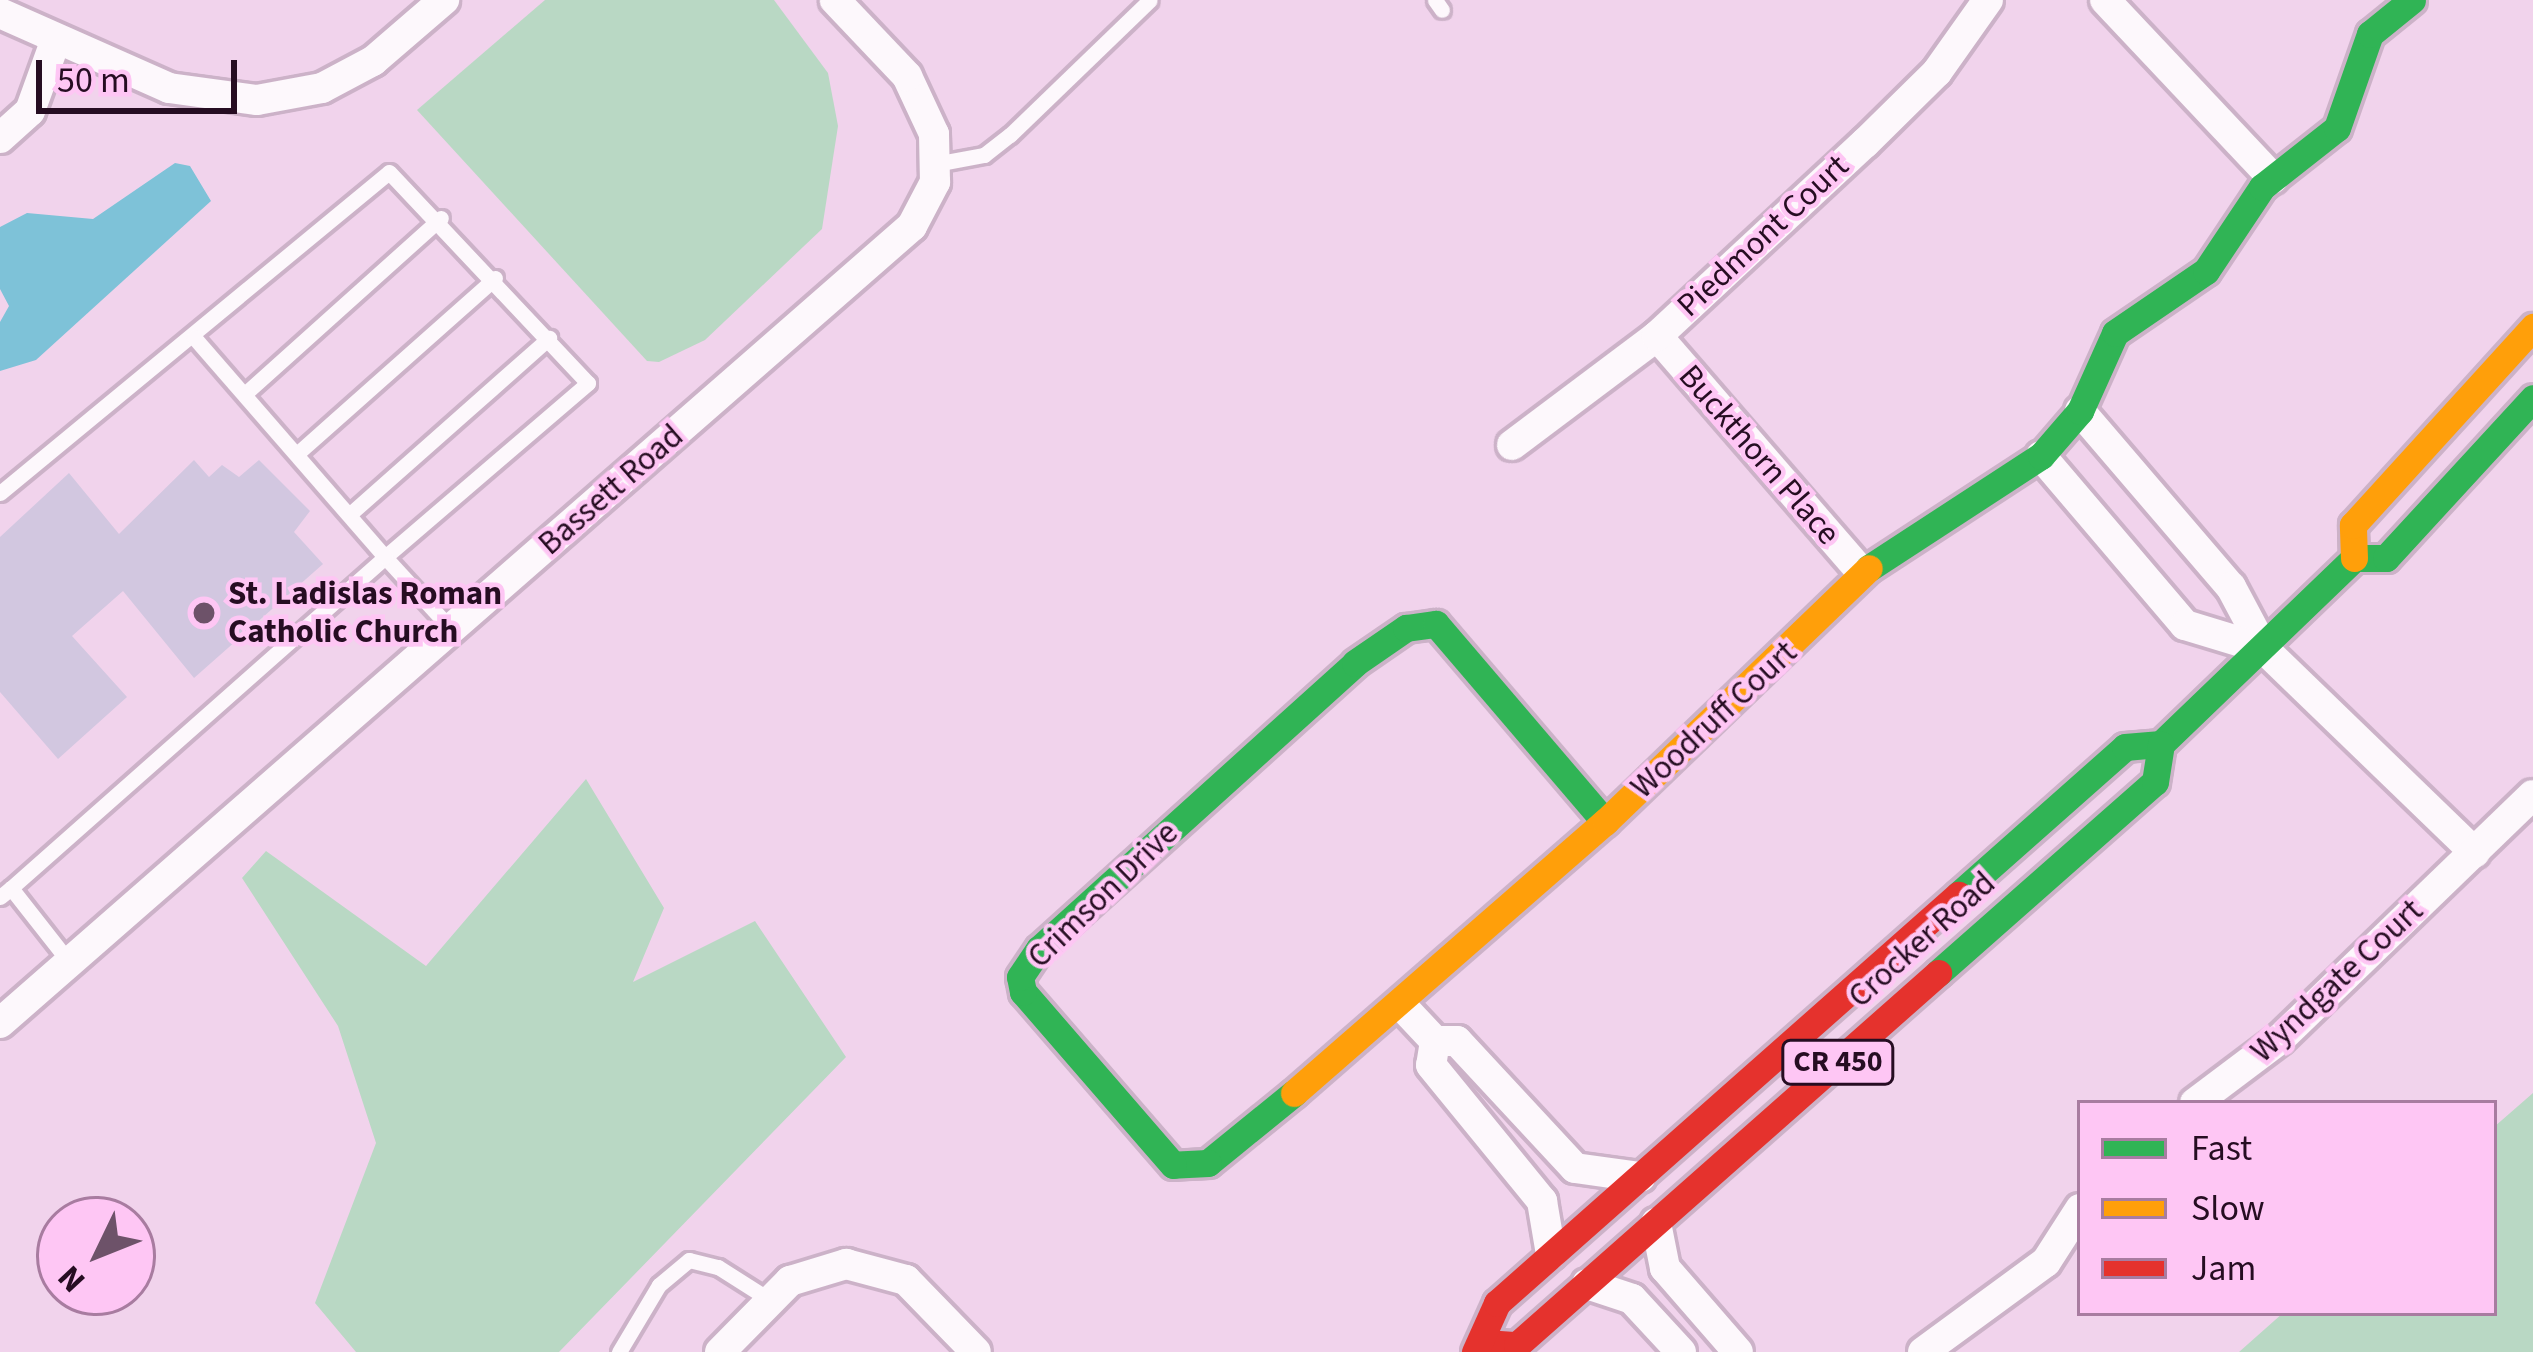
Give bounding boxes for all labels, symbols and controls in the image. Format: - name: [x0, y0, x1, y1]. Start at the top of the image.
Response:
- scale bar: [42, 36, 243, 110]
- text: 50 m: [57, 55, 130, 106]
- street label: Piedmont Court: [1669, 147, 1857, 325]
- street label: Buckthorn Place: [1670, 357, 1848, 553]
- street label: Bassett Road: [531, 416, 691, 564]
- place label: St. Ladislas Roman Catholic Church: [228, 574, 502, 652]
- marker: St. Ladislas Roman Catholic Church: [191, 600, 217, 626]
- street label: Woodruff Court: [1623, 633, 1805, 807]
- street label: Crimson Drive: [1020, 813, 1186, 977]
- street label: Crocker Road: [1840, 864, 2004, 1016]
- street label: Wyndgate Court: [2243, 891, 2431, 1071]
- road number: CR 450: [1781, 1038, 1895, 1086]
- legend: [2077, 1100, 2497, 1316]
- text: Fast: [2191, 1123, 2252, 1174]
- text: Slow: [2191, 1183, 2265, 1234]
- north arrow: [36, 1196, 156, 1316]
- text: Jam: [2191, 1243, 2256, 1294]
- text: N: [47, 1255, 96, 1303]

